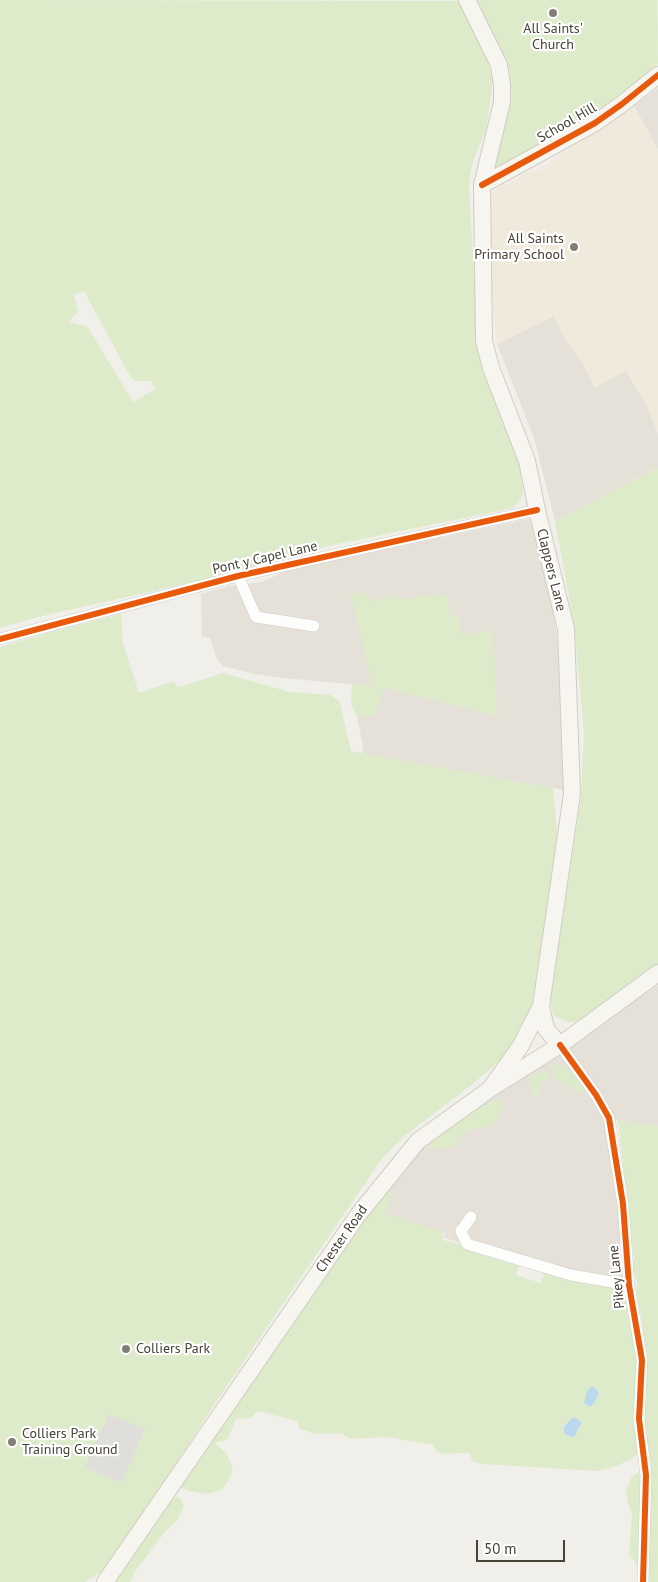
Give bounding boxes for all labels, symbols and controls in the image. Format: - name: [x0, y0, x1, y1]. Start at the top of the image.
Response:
- marker: All Saints' Church: [547, 7, 559, 19]
- place label: All Saints' Church: [523, 21, 583, 54]
- street label: School Hill: [534, 99, 600, 147]
- place label: All Saints Primary School: [474, 231, 564, 264]
- marker: All Saints Primary School: [568, 241, 580, 253]
- street label: Clappers Lane: [533, 527, 569, 613]
- street label: Pont y Capel Lane: [211, 538, 319, 578]
- street label: Chester Road: [313, 1202, 371, 1276]
- street label: Pikey Lane: [605, 1244, 629, 1310]
- place label: Colliers Park: [136, 1341, 210, 1357]
- marker: Colliers Park: [120, 1343, 132, 1355]
- place label: Colliers Park Training Ground: [22, 1426, 118, 1458]
- marker: Colliers Park Training Ground: [6, 1436, 18, 1448]
- scale bar: [478, 1530, 567, 1562]
- text: 50 m: [484, 1539, 517, 1558]

